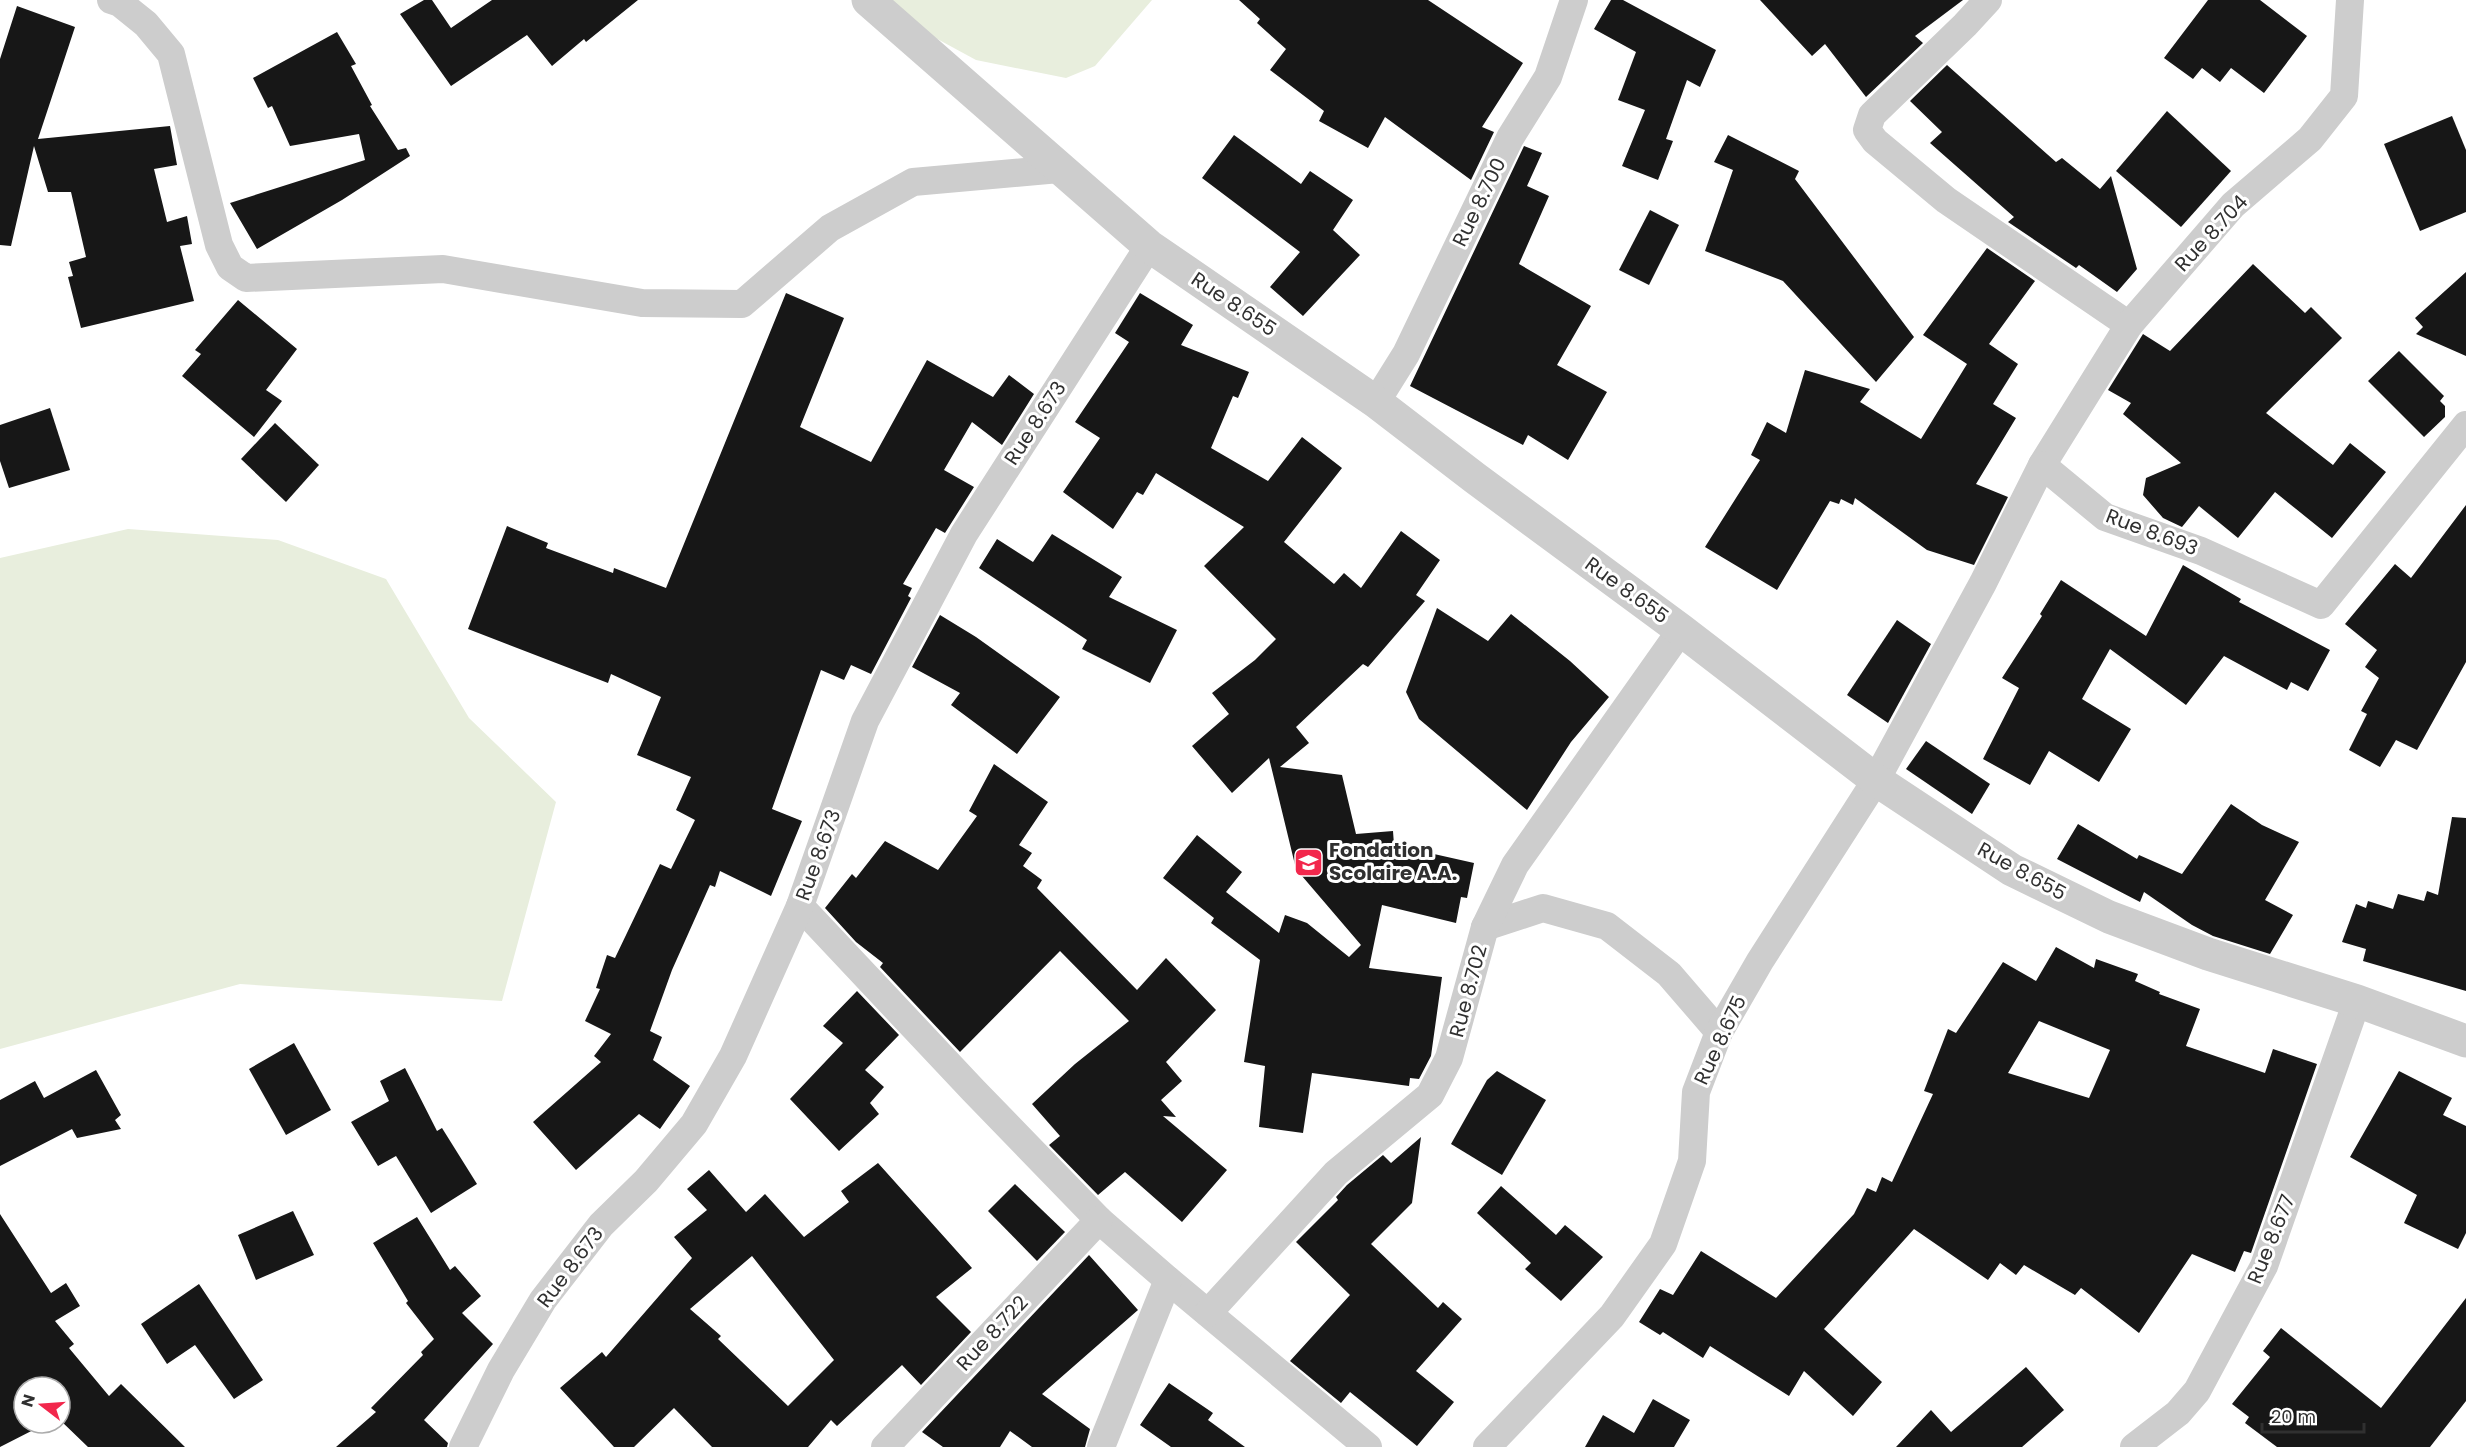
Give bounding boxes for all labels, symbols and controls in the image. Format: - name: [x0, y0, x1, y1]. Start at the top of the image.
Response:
- street label: Rue 8.700: [1445, 153, 1513, 251]
- street label: Rue 8.704: [2168, 188, 2254, 278]
- street label: Rue 8.655: [1186, 265, 1282, 343]
- street label: Rue 8.673: [997, 376, 1073, 470]
- street label: Rue 8.693: [2102, 502, 2202, 562]
- street label: Rue 8.655: [1579, 550, 1675, 630]
- street label: Rue 8.673: [789, 806, 847, 904]
- street label: Rue 8.655: [1973, 835, 2071, 907]
- place label: Fondation Scolaire A.A.: [1329, 836, 1457, 887]
- school or university icon: Fondation Scolaire A.A.: [1292, 846, 1324, 878]
- street label: Rue 8.702: [1442, 942, 1494, 1040]
- street label: Rue 8.675: [1687, 991, 1753, 1089]
- street label: Rue 8.677: [2240, 1190, 2302, 1288]
- street label: Rue 8.673: [530, 1221, 610, 1313]
- street label: Rue 8.722: [950, 1289, 1034, 1377]
- north arrow: [12, 1375, 72, 1435]
- text: N: [15, 1392, 41, 1410]
- scale bar: [2262, 1396, 2364, 1434]
- text: 20 m: [2271, 1404, 2316, 1429]

